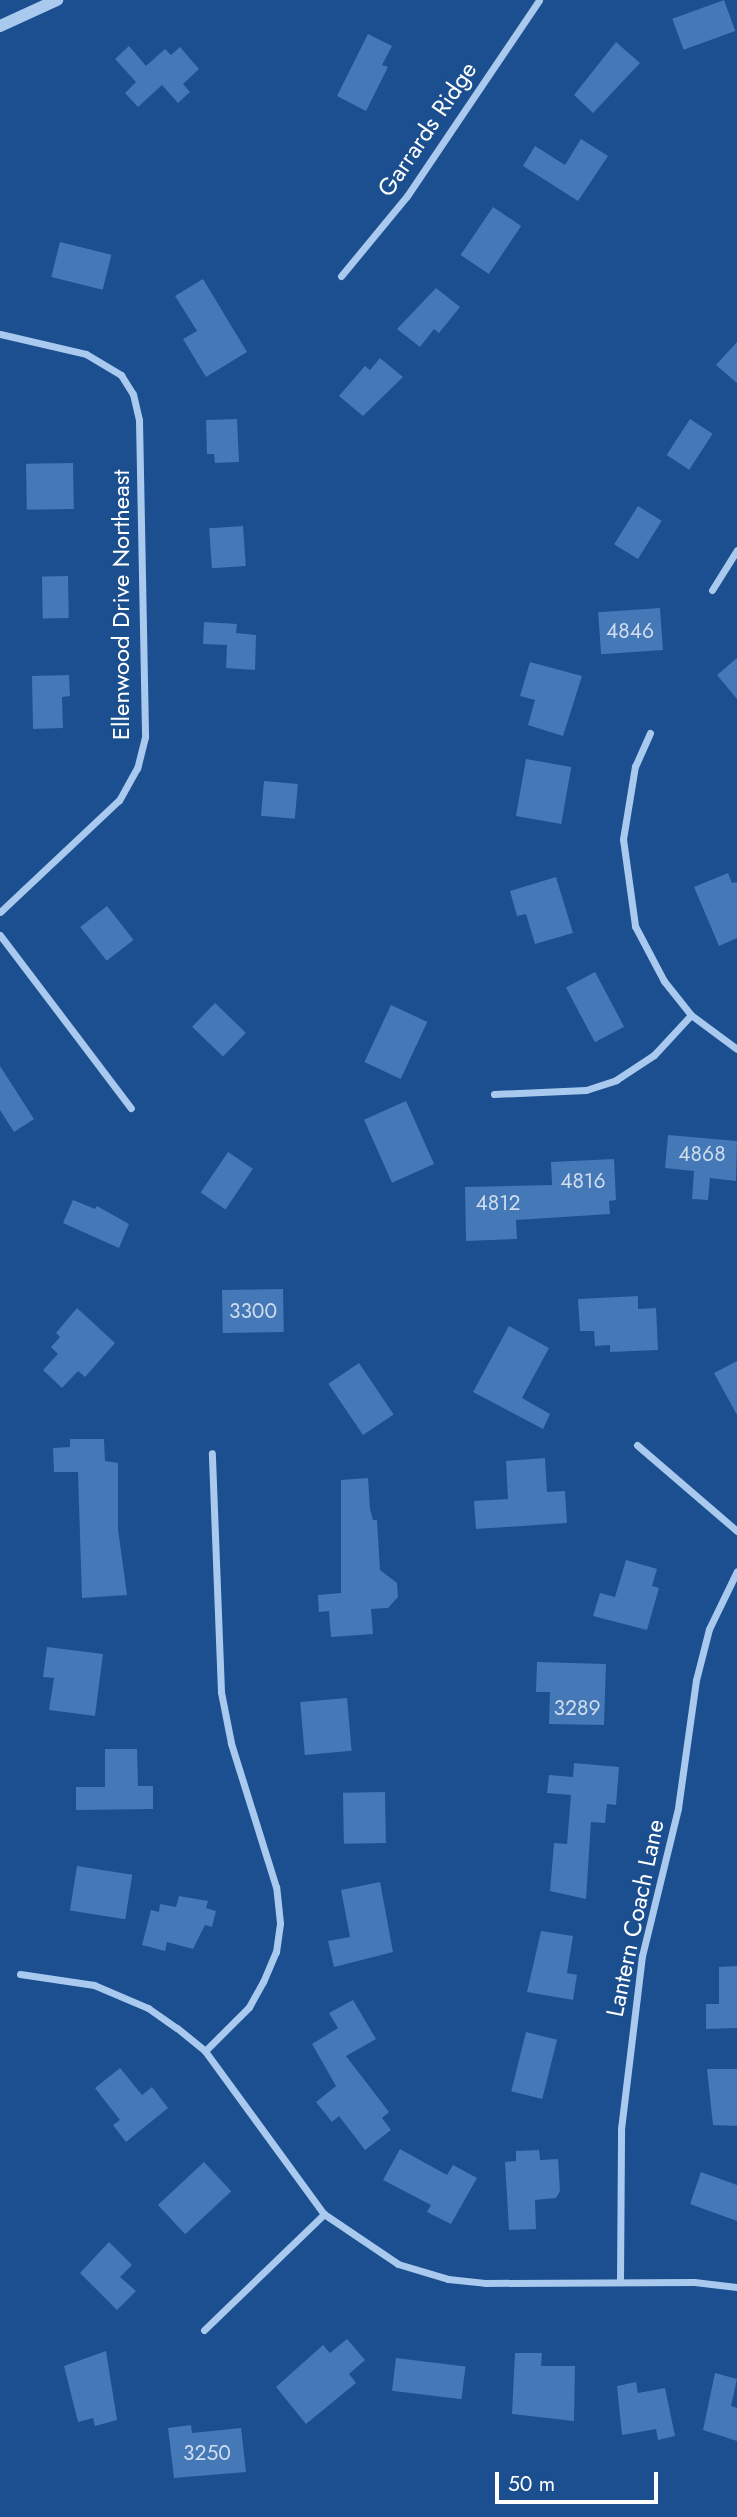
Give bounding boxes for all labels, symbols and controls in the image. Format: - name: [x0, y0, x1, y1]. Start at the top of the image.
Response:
- street label: Garrards Ridge: [371, 56, 483, 202]
- street label: Ellenwood Drive Northeast: [107, 470, 135, 740]
- house number: 4846: [606, 618, 654, 644]
- house number: 4868: [678, 1141, 726, 1167]
- house number: 4816: [560, 1168, 606, 1194]
- house number: 4812: [475, 1190, 521, 1216]
- house number: 3300: [229, 1298, 277, 1324]
- house number: 3289: [554, 1695, 600, 1721]
- street label: Lantern Coach Lane: [600, 1817, 670, 2019]
- house number: 3250: [183, 2440, 231, 2466]
- scale bar: [499, 2458, 662, 2502]
- text: 50 m: [508, 2469, 555, 2499]

